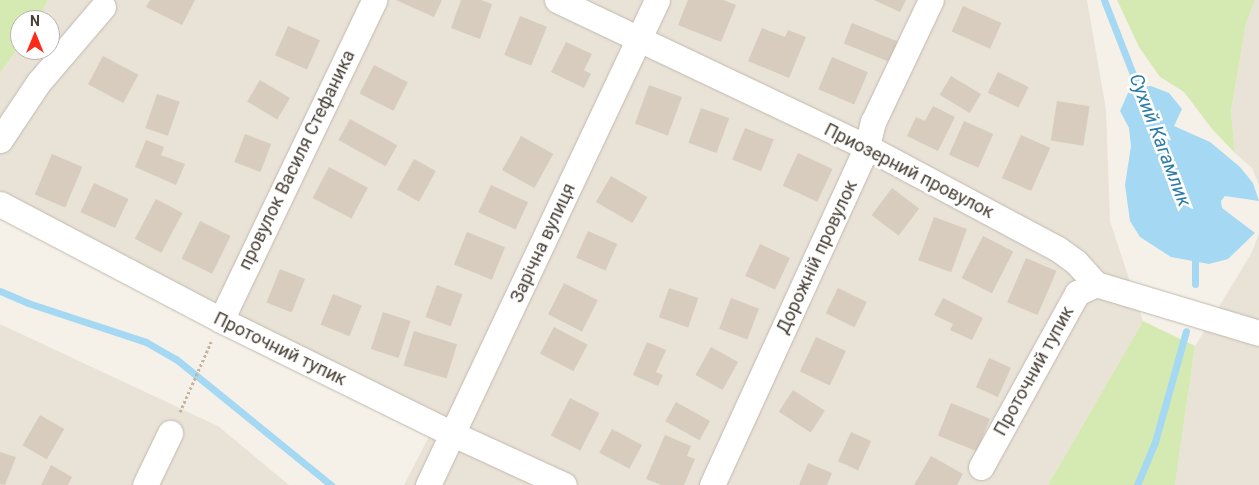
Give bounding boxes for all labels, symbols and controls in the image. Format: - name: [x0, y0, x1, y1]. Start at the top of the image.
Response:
- north arrow: [10, 10, 60, 60]
- text: N: [30, 13, 40, 29]
- street label: провулок Василя Стефаника: [234, 47, 360, 273]
- water label: Сухий Кагамлик: [1124, 70, 1196, 210]
- street label: Приозерний провулок: [821, 119, 997, 223]
- street label: Дорожній провулок: [772, 177, 862, 337]
- street label: Зарічна вулиця: [506, 180, 580, 306]
- street label: Проточний тупик: [989, 302, 1079, 440]
- street label: Проточний тупик: [210, 308, 350, 390]

